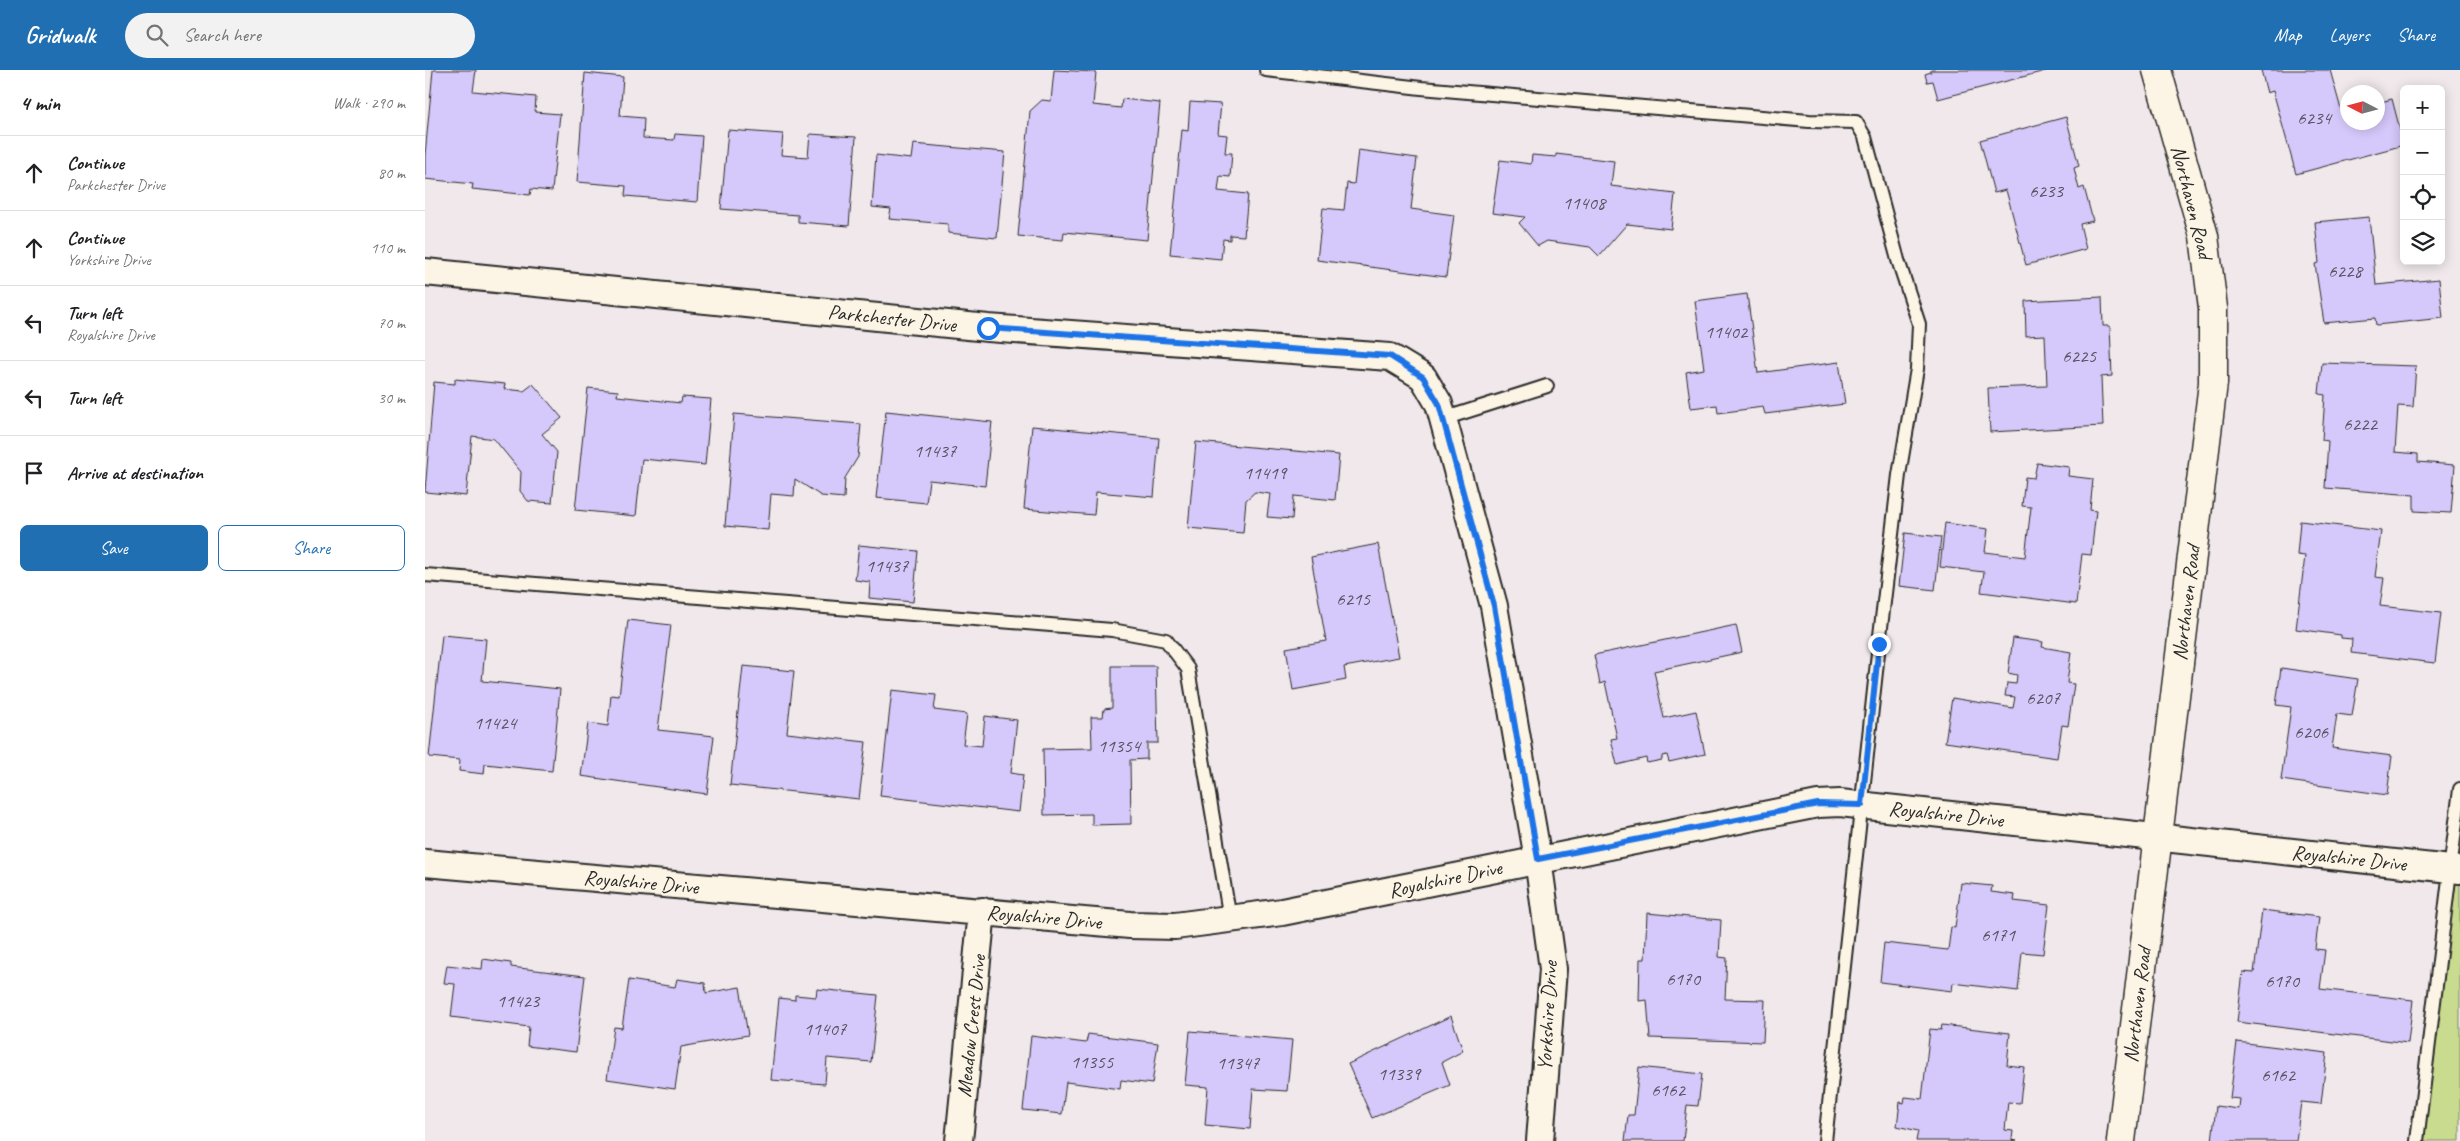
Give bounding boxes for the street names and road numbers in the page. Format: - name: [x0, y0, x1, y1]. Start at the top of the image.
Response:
- street label: Northaven Road: [2165, 143, 2219, 264]
- street label: Parkchester Drive: [827, 298, 959, 338]
- street label: Northaven Road: [2166, 541, 2206, 662]
- street label: Royalshire Drive: [1887, 795, 2006, 833]
- street label: Royalshire Drive: [2290, 839, 2409, 877]
- street label: Royalshire Drive: [1386, 854, 1505, 904]
- street label: Royalshire Drive: [583, 864, 701, 900]
- street label: Royalshire Drive: [986, 899, 1104, 935]
- street label: Northaven Road: [2117, 943, 2157, 1064]
- street label: Meadow Crest Drive: [951, 952, 992, 1098]
- street label: Yorkshire Drive: [1531, 959, 1563, 1072]

